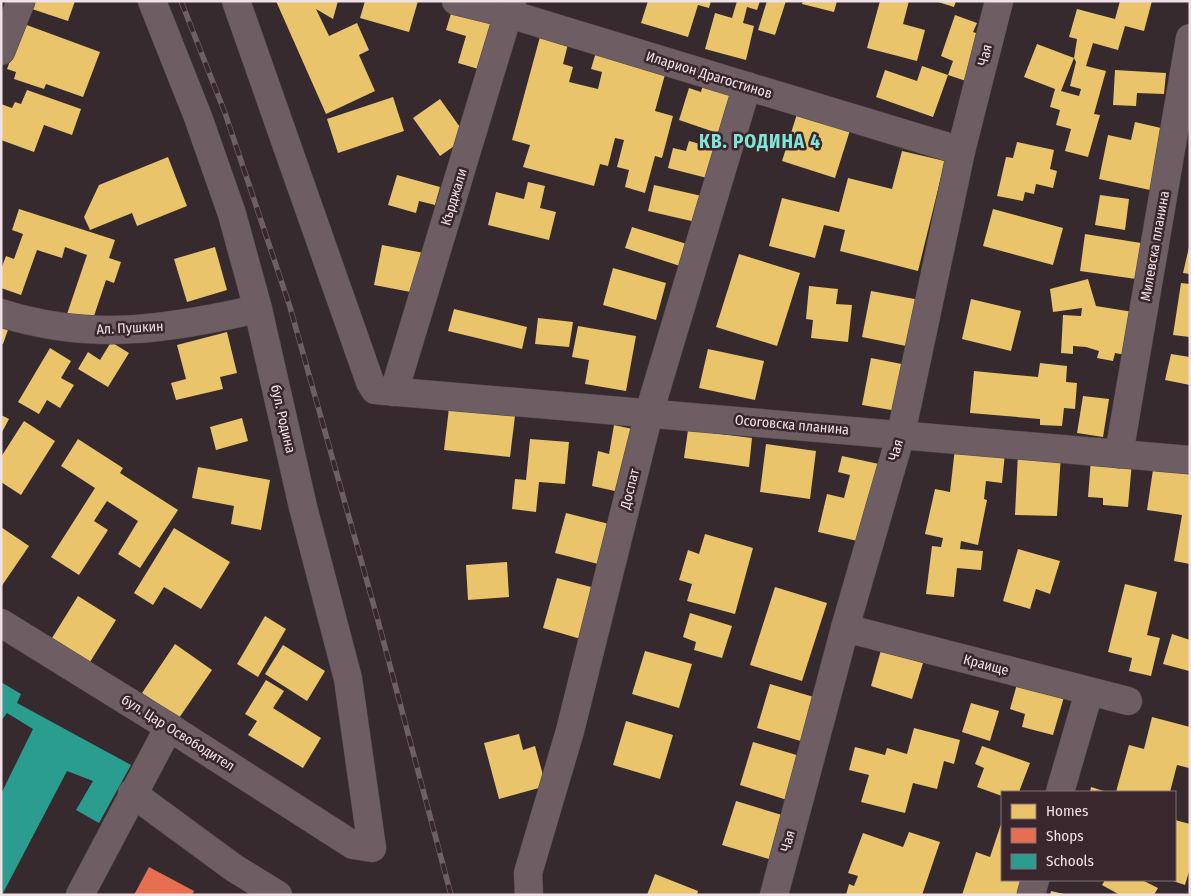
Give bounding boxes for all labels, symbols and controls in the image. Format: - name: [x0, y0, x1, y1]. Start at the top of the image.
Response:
- street label: Чая: [974, 43, 996, 67]
- street label: Иларион Драгостинов: [644, 48, 774, 102]
- district label: КВ. РОДИНА 4: [699, 130, 821, 153]
- street label: Кърджали: [437, 166, 471, 228]
- street label: Милевска планина: [1137, 189, 1173, 303]
- street label: Ал. Пушкин: [96, 318, 164, 338]
- street label: бул. Родина: [267, 383, 299, 455]
- street label: Осоговска планина: [734, 412, 850, 438]
- street label: Чая: [885, 437, 907, 463]
- street label: Доспат: [617, 467, 643, 512]
- street label: Краище: [962, 651, 1011, 679]
- street label: бул. Цар Освободител: [118, 691, 238, 775]
- legend: [1001, 791, 1176, 881]
- text: Homes: [1046, 802, 1088, 820]
- text: Shops: [1046, 827, 1084, 845]
- street label: Чая: [777, 828, 799, 854]
- text: Schools: [1046, 852, 1094, 870]

